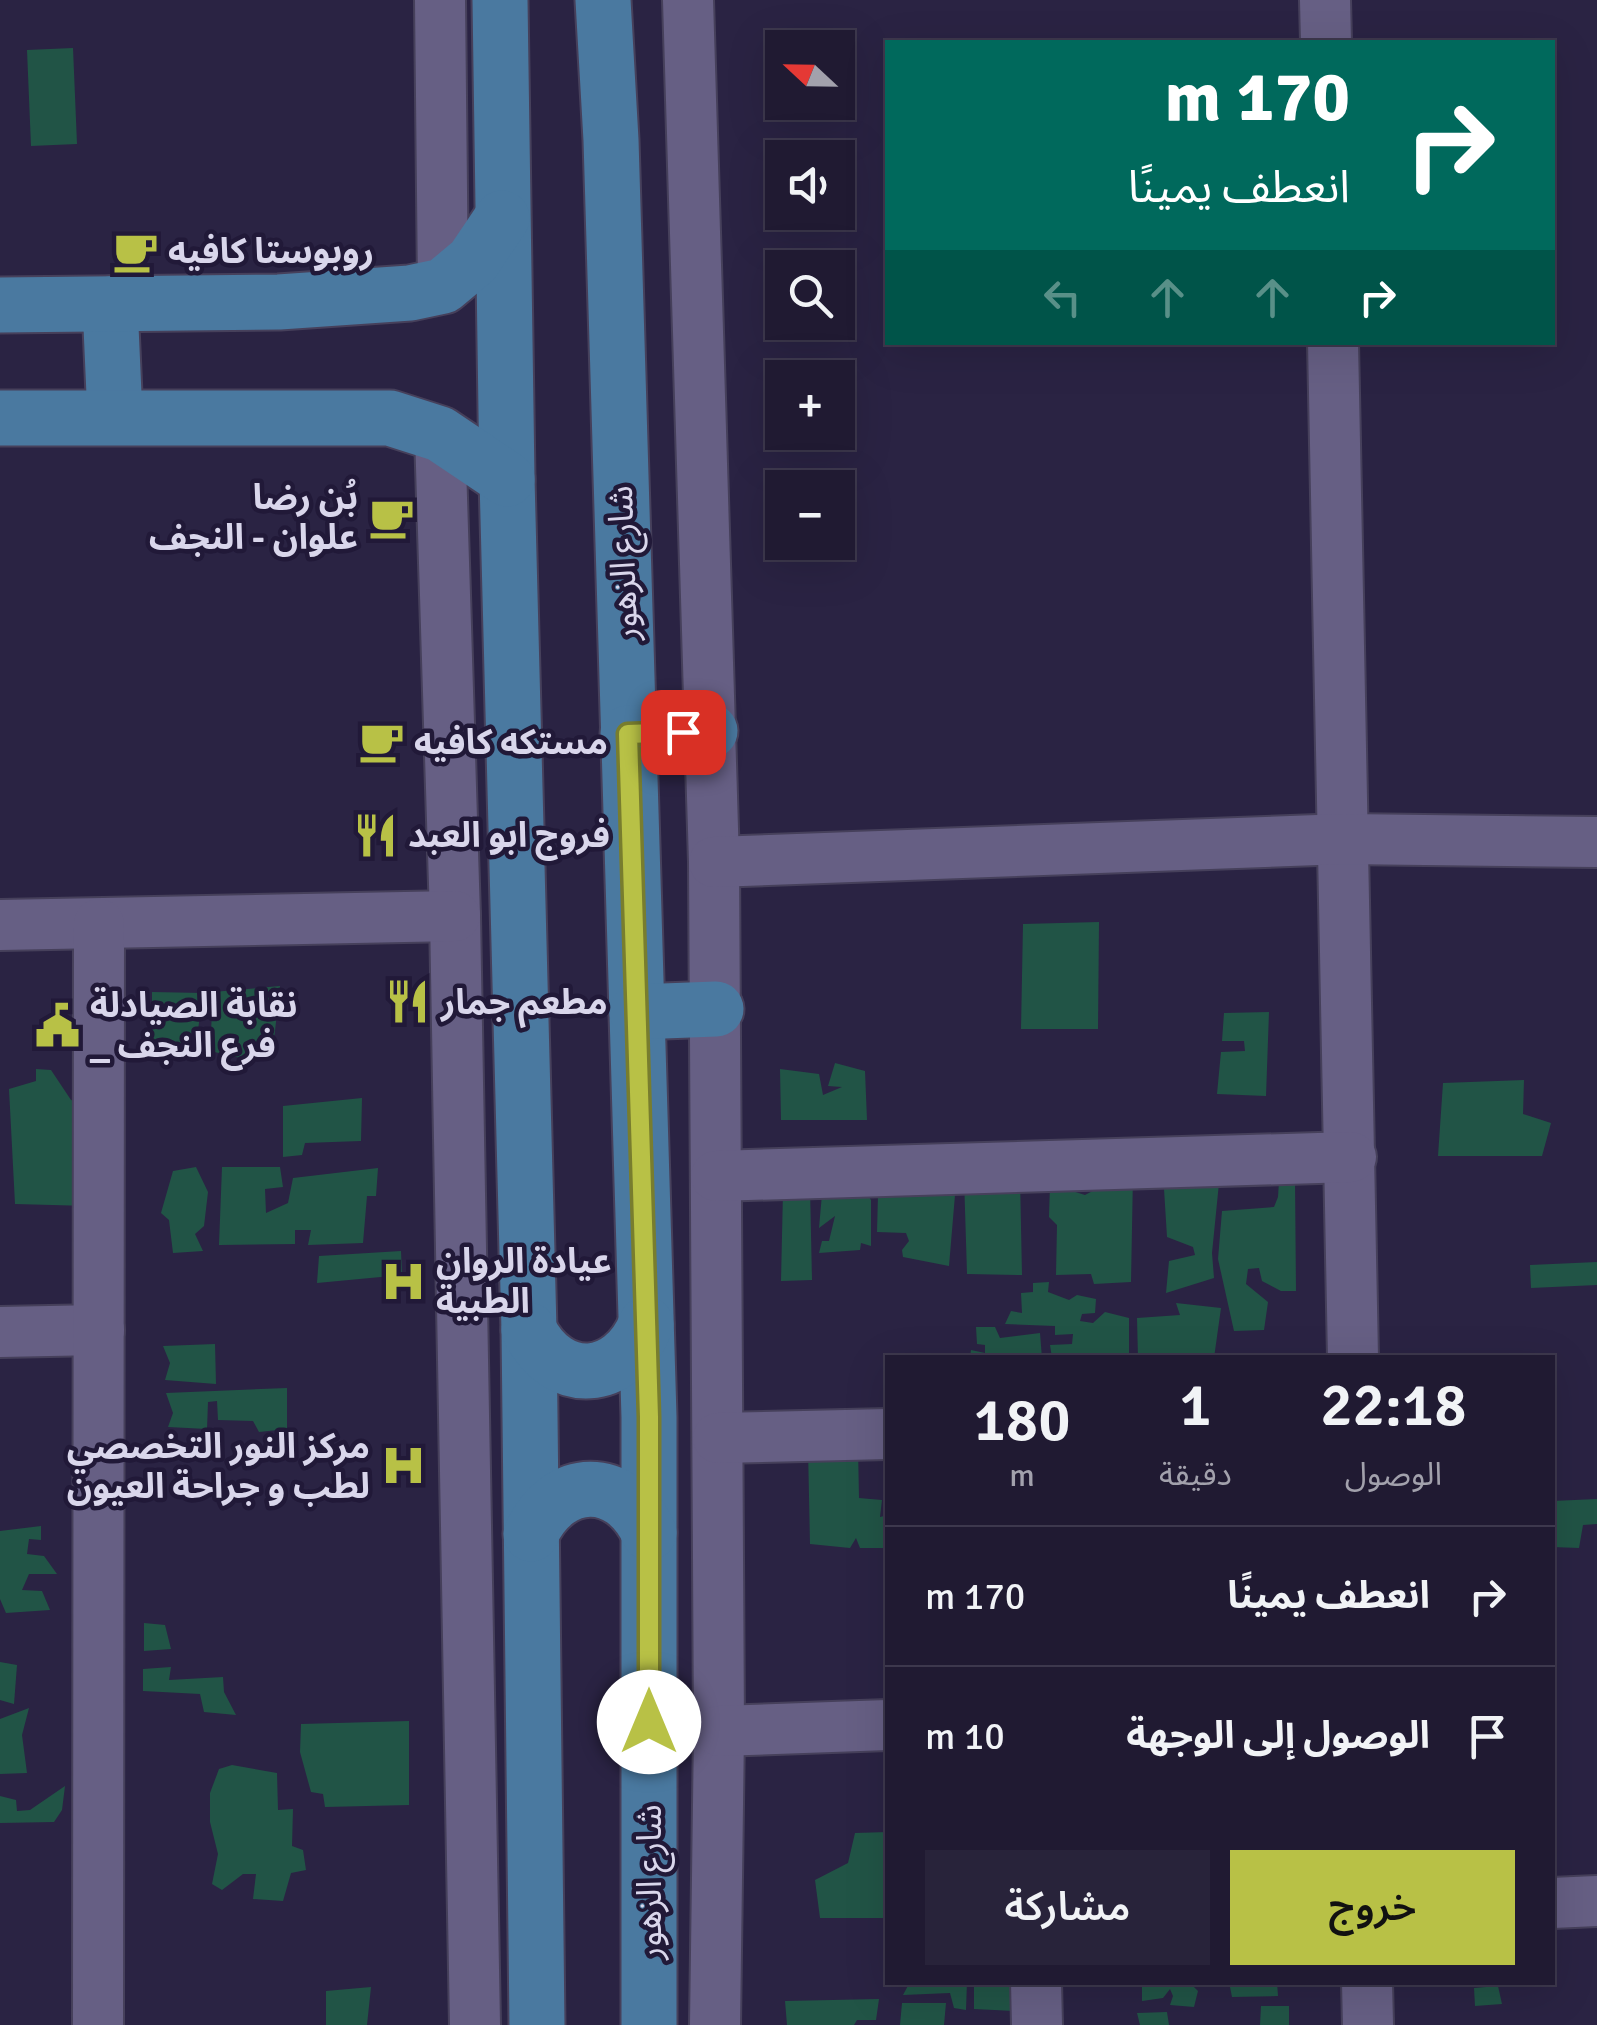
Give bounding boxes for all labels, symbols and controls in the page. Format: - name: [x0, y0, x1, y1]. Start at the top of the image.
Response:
- north arrow: [765, 30, 855, 120]
- map controls: [765, 30, 855, 560]
- text: 170 m: [1165, 54, 1350, 140]
- icon: right: [1385, 80, 1515, 210]
- button: sound: [765, 140, 855, 230]
- text: انعطف يمينًا: [1128, 160, 1350, 215]
- cafe icon: روبوستا كافيه: [111, 227, 159, 275]
- place label: روبوستا كافيه: [168, 230, 374, 273]
- button: search: [765, 250, 855, 340]
- icon: left: [1035, 270, 1090, 325]
- icon: ahead: [1140, 270, 1195, 325]
- icon: ahead: [1245, 270, 1300, 325]
- icon: right: [1350, 270, 1405, 325]
- button: +: [765, 360, 855, 450]
- button: −: [765, 470, 855, 560]
- place label: بُن رضا علوان - النجف: [149, 476, 358, 559]
- street label: شارع الزهور: [599, 485, 651, 642]
- cafe icon: بُن رضا علوان - النجف: [367, 493, 415, 541]
- pin: [641, 690, 726, 775]
- icon: arrive: [656, 705, 711, 760]
- cafe icon: مستكه كافيه: [357, 718, 405, 766]
- place label: مستكه كافيه: [414, 721, 608, 764]
- restaurant icon: فروج ابو العبد: [351, 811, 399, 859]
- place label: فروج ابو العبد: [408, 814, 610, 861]
- restaurant icon: مطعم جمار: [384, 978, 432, 1026]
- place label: مطعم جمار: [439, 981, 608, 1029]
- place label: نقابة الصيادلة _ فرع النجف: [89, 984, 297, 1071]
- public building icon: نقابة الصيادلة _ فرع النجف: [33, 1001, 81, 1049]
- place label: عيادة الروان الطبية: [436, 1240, 612, 1323]
- hospital icon: عيادة الروان الطبية: [379, 1257, 427, 1305]
- text: 1: [1179, 1369, 1212, 1443]
- text: 22:18: [1320, 1369, 1467, 1443]
- text: 180: [973, 1384, 1071, 1458]
- place label: مركز النور التخصصي لطب و جراحة العيون: [67, 1425, 370, 1508]
- hospital icon: مركز النور التخصصي لطب و جراحة العيون: [379, 1442, 427, 1490]
- text: دقيقة: [1159, 1455, 1232, 1494]
- text: الوصول: [1345, 1455, 1442, 1494]
- text: m: [1009, 1456, 1035, 1495]
- icon: right: [1460, 1569, 1515, 1624]
- text: انعطف يمينًا: [1227, 1572, 1430, 1619]
- text: 170 m: [925, 1573, 1025, 1620]
- position arrow: [597, 1670, 701, 1774]
- icon: arrive: [1460, 1709, 1515, 1764]
- text: الوصول إلى الوجهة: [1126, 1712, 1430, 1759]
- text: 10 m: [925, 1713, 1005, 1760]
- street label: شارع الزهور: [628, 1804, 675, 1961]
- button: مشاركة: [925, 1850, 1210, 1965]
- button: خروج: [1230, 1850, 1515, 1965]

